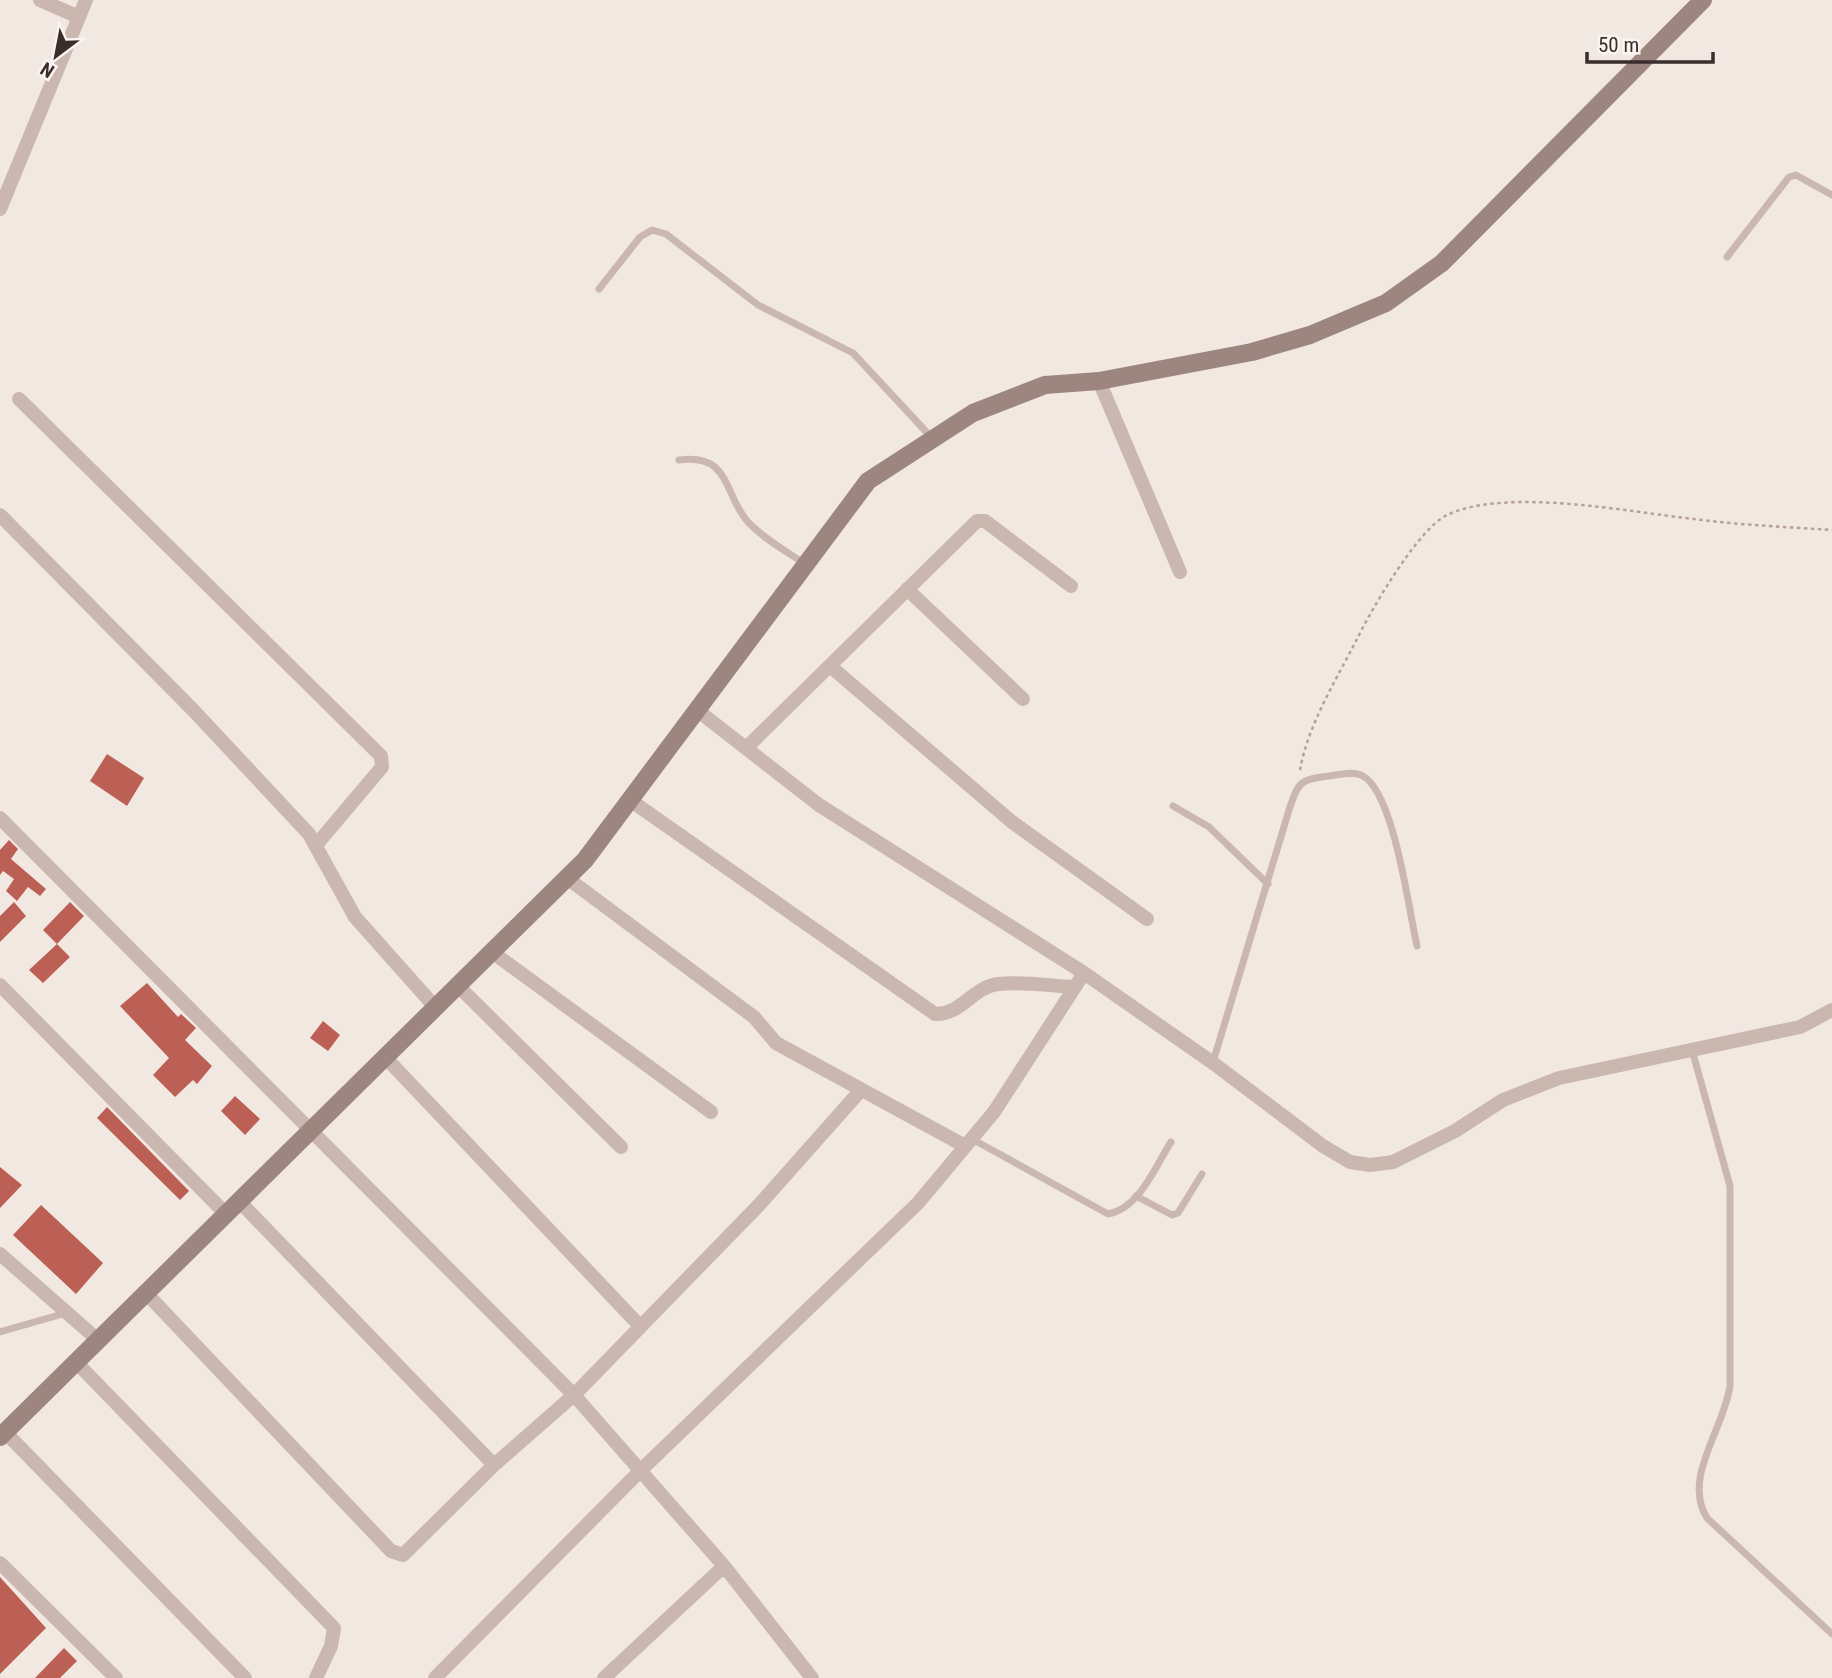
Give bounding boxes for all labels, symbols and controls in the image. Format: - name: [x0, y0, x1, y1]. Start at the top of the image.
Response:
- north arrow: [21, 21, 91, 91]
- scale bar: [1587, 21, 1713, 65]
- text: 50 m: [1598, 33, 1639, 57]
- text: N: [36, 57, 58, 83]

